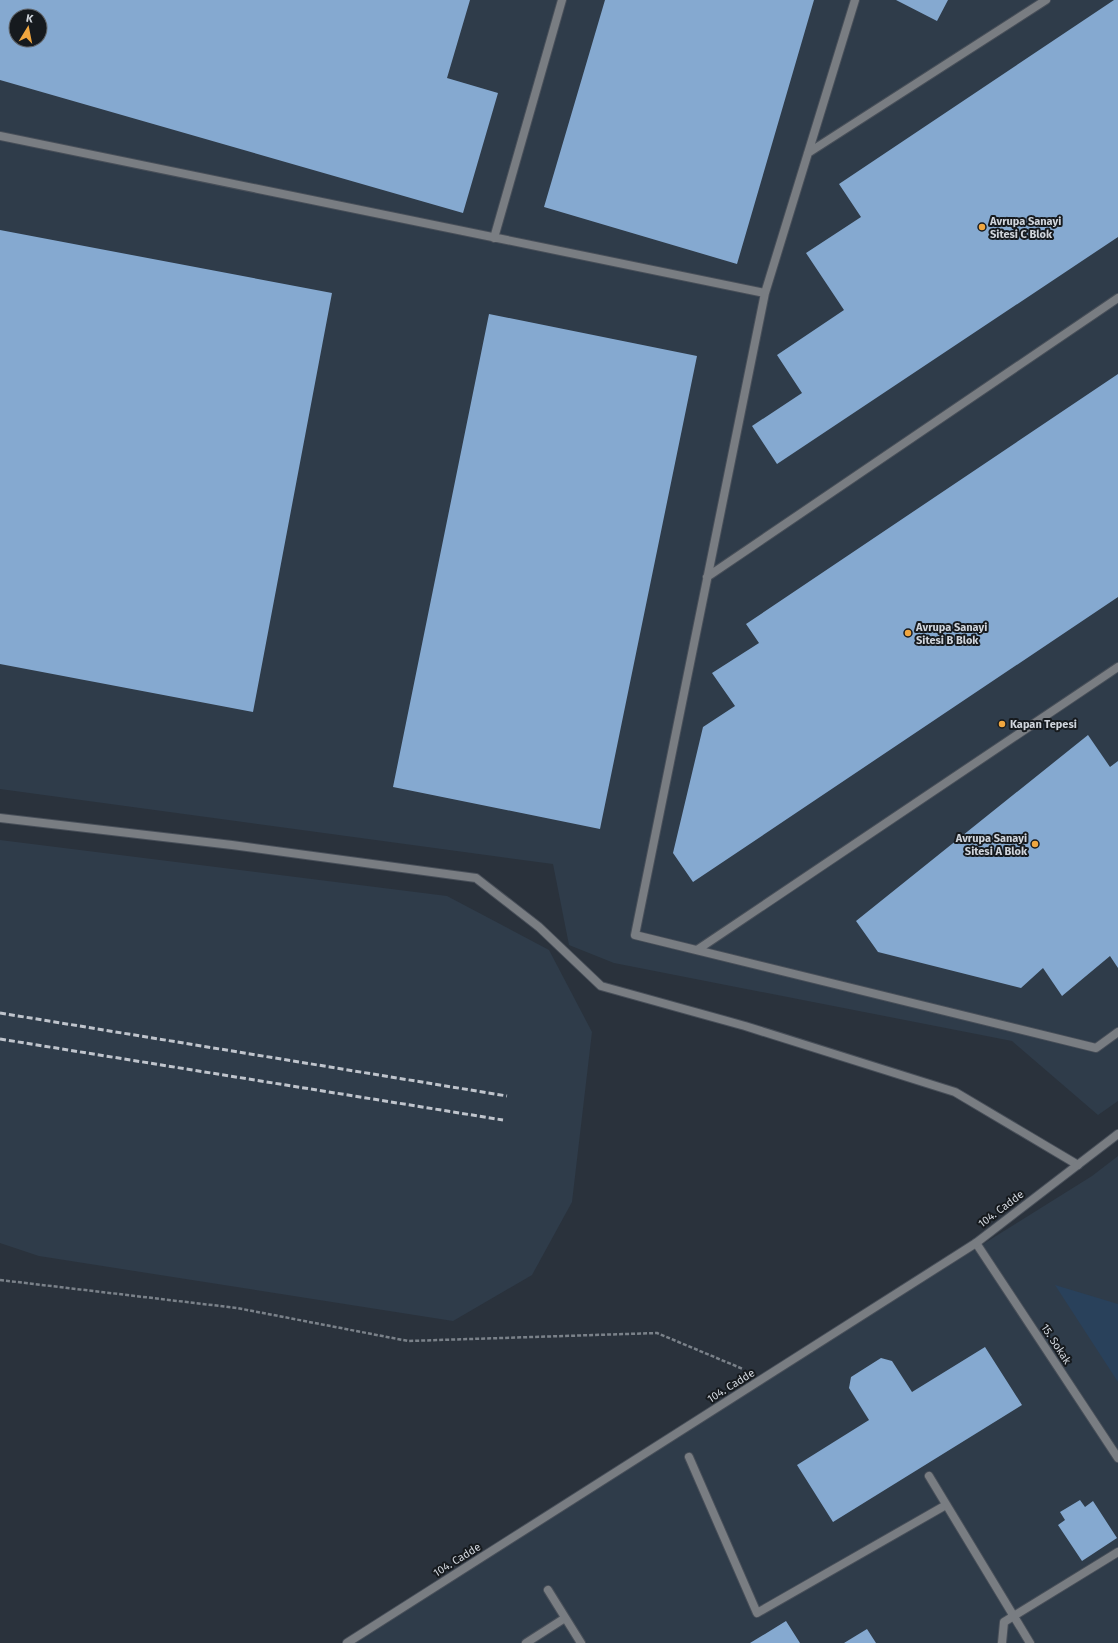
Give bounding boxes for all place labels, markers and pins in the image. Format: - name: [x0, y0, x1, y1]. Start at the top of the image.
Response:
- place label: Avrupa Sanayi Sitesi C Blok: [989, 215, 1061, 241]
- marker: Avrupa Sanayi Sitesi C Blok: [977, 222, 987, 232]
- place label: Avrupa Sanayi Sitesi B Blok: [915, 621, 987, 647]
- marker: Avrupa Sanayi Sitesi B Blok: [903, 628, 913, 638]
- place label: Kapan Tepesi: [1010, 718, 1077, 731]
- marker: Kapan Tepesi: [997, 719, 1007, 729]
- place label: Avrupa Sanayi Sitesi A Blok: [955, 832, 1028, 858]
- marker: Avrupa Sanayi Sitesi A Blok: [1030, 839, 1040, 849]

